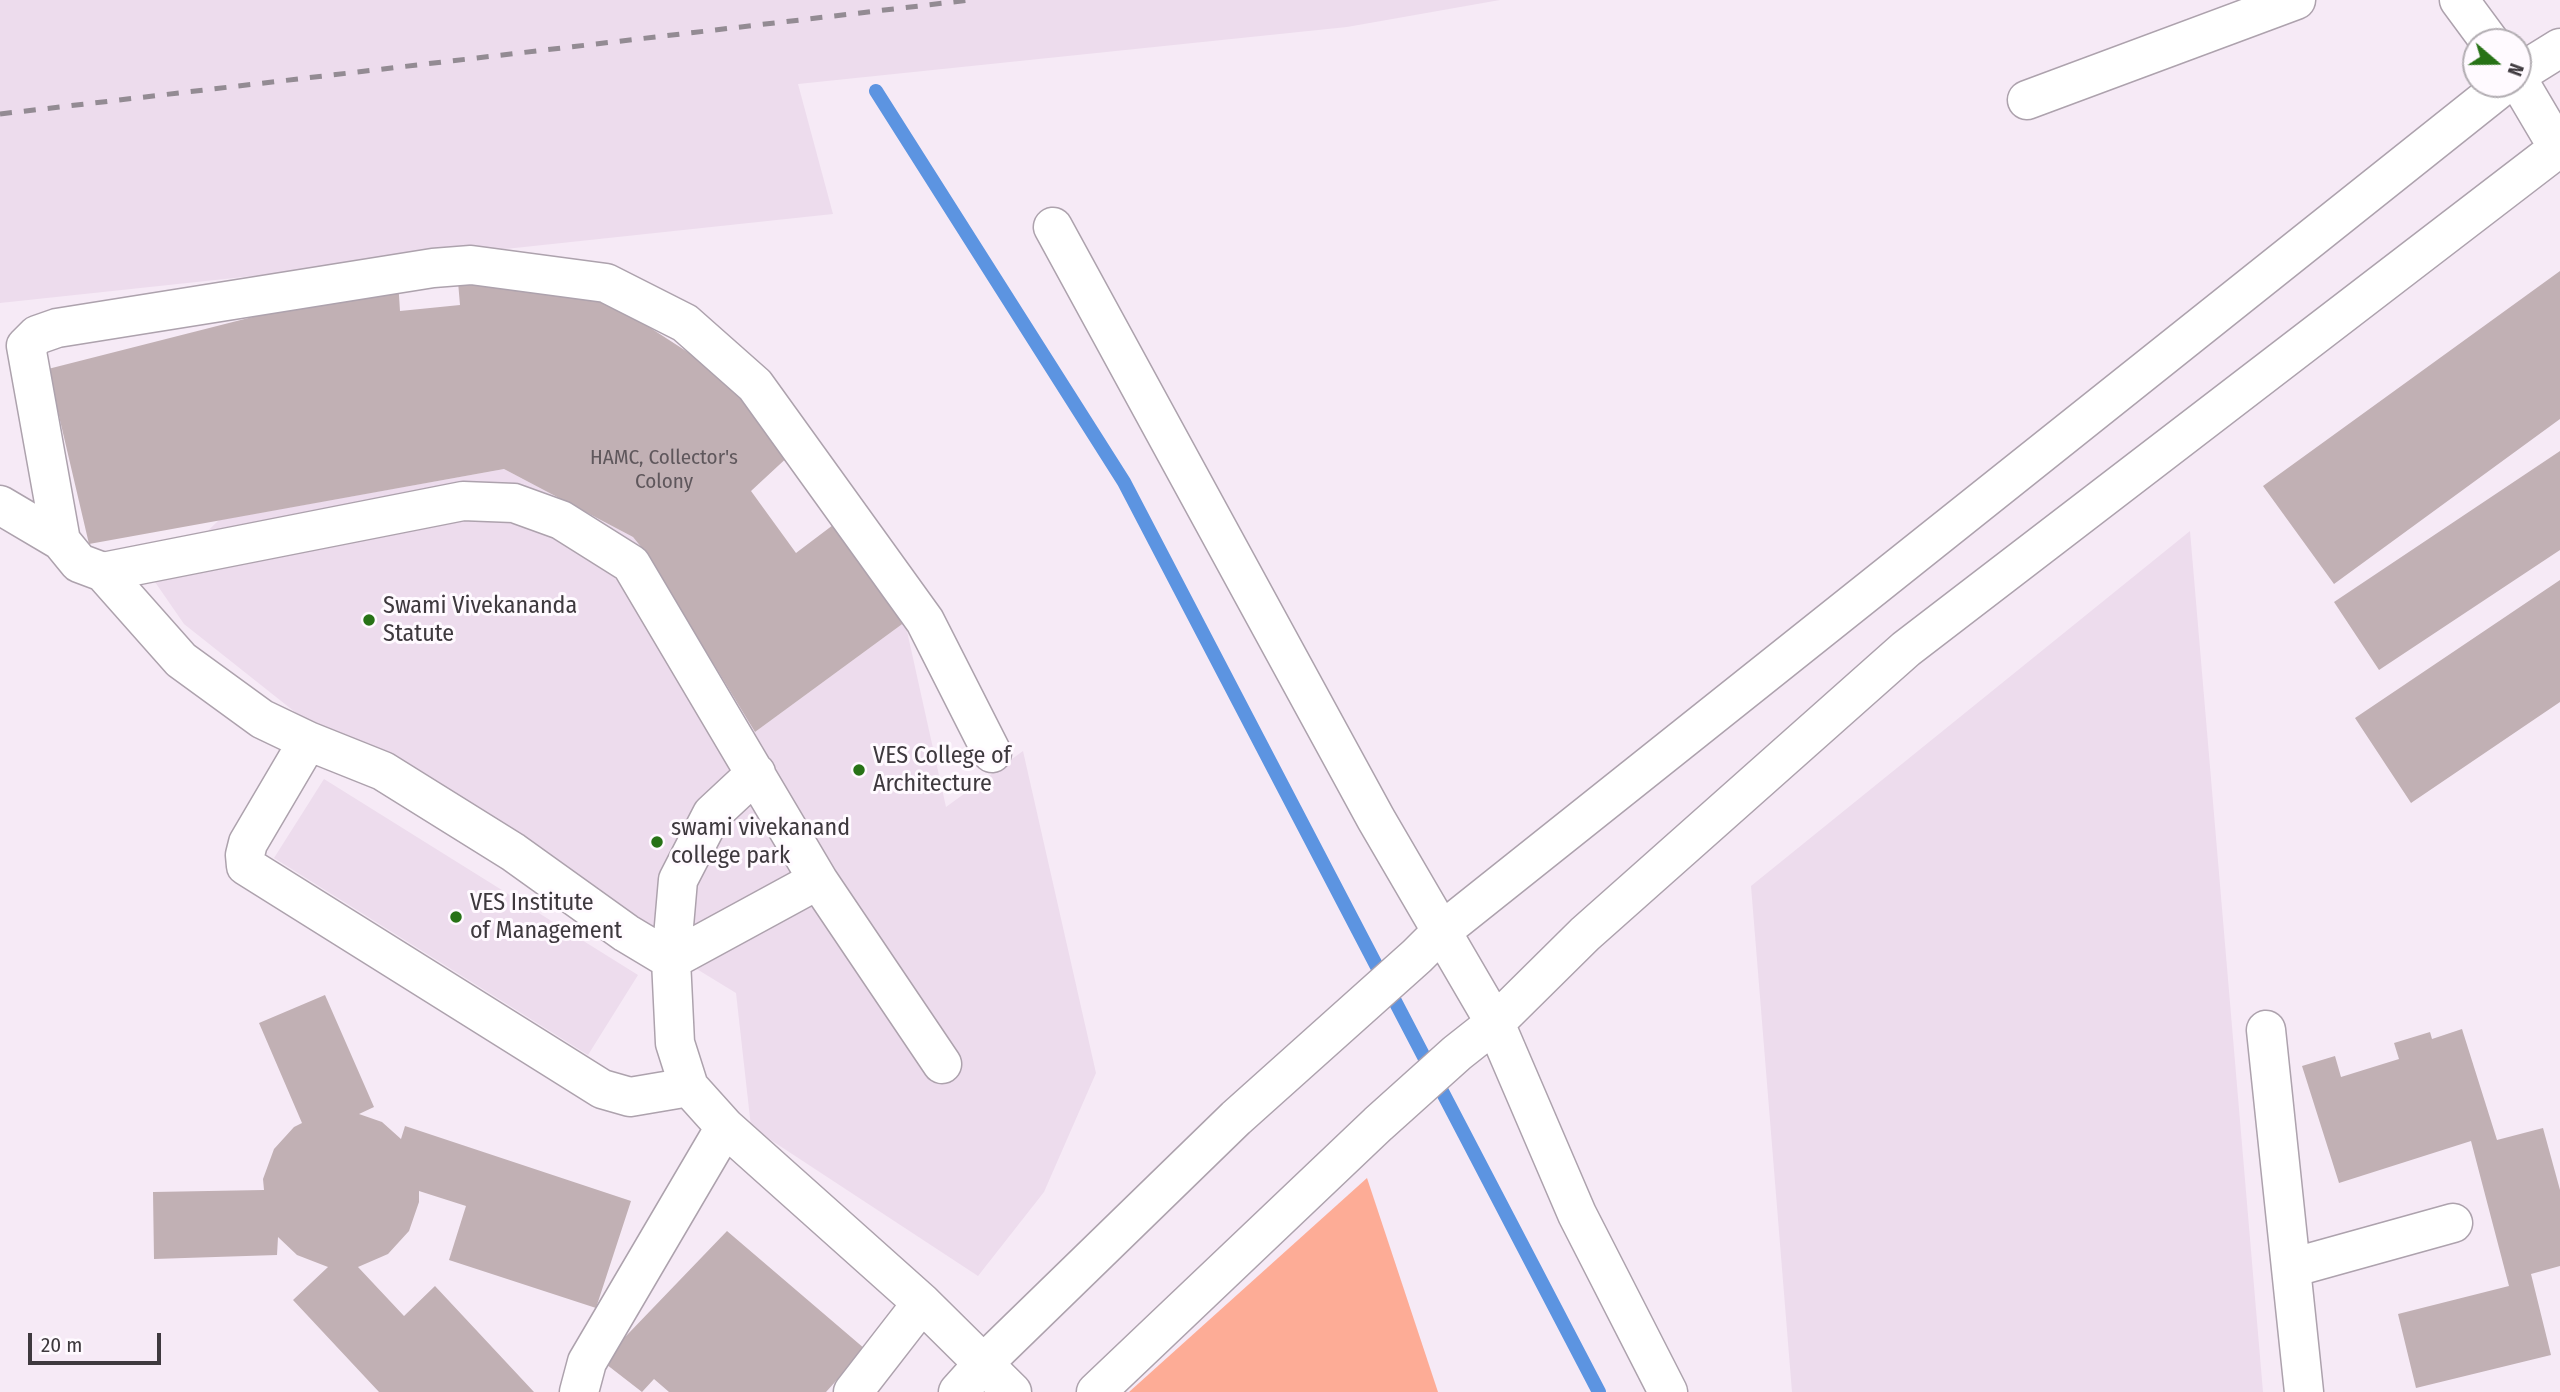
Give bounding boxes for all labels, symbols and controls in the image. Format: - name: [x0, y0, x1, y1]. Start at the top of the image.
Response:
- north arrow: [2462, 28, 2532, 98]
- text: N: [2503, 60, 2528, 79]
- house number: HAMC, Collector's Colony: [590, 445, 738, 495]
- place label: Swami Vivekananda Statute: [383, 592, 577, 648]
- marker: Swami Vivekananda Statute: [361, 612, 377, 628]
- place label: VES College of Architecture: [873, 742, 1011, 798]
- marker: VES College of Architecture: [851, 762, 867, 778]
- place label: swami vivekanand college park: [671, 814, 850, 870]
- marker: swami vivekanand college park: [649, 834, 665, 850]
- place label: VES Institute of Management: [470, 889, 622, 945]
- marker: VES Institute of Management: [448, 909, 464, 925]
- scale bar: [32, 1318, 164, 1362]
- text: 20 m: [41, 1332, 82, 1358]

